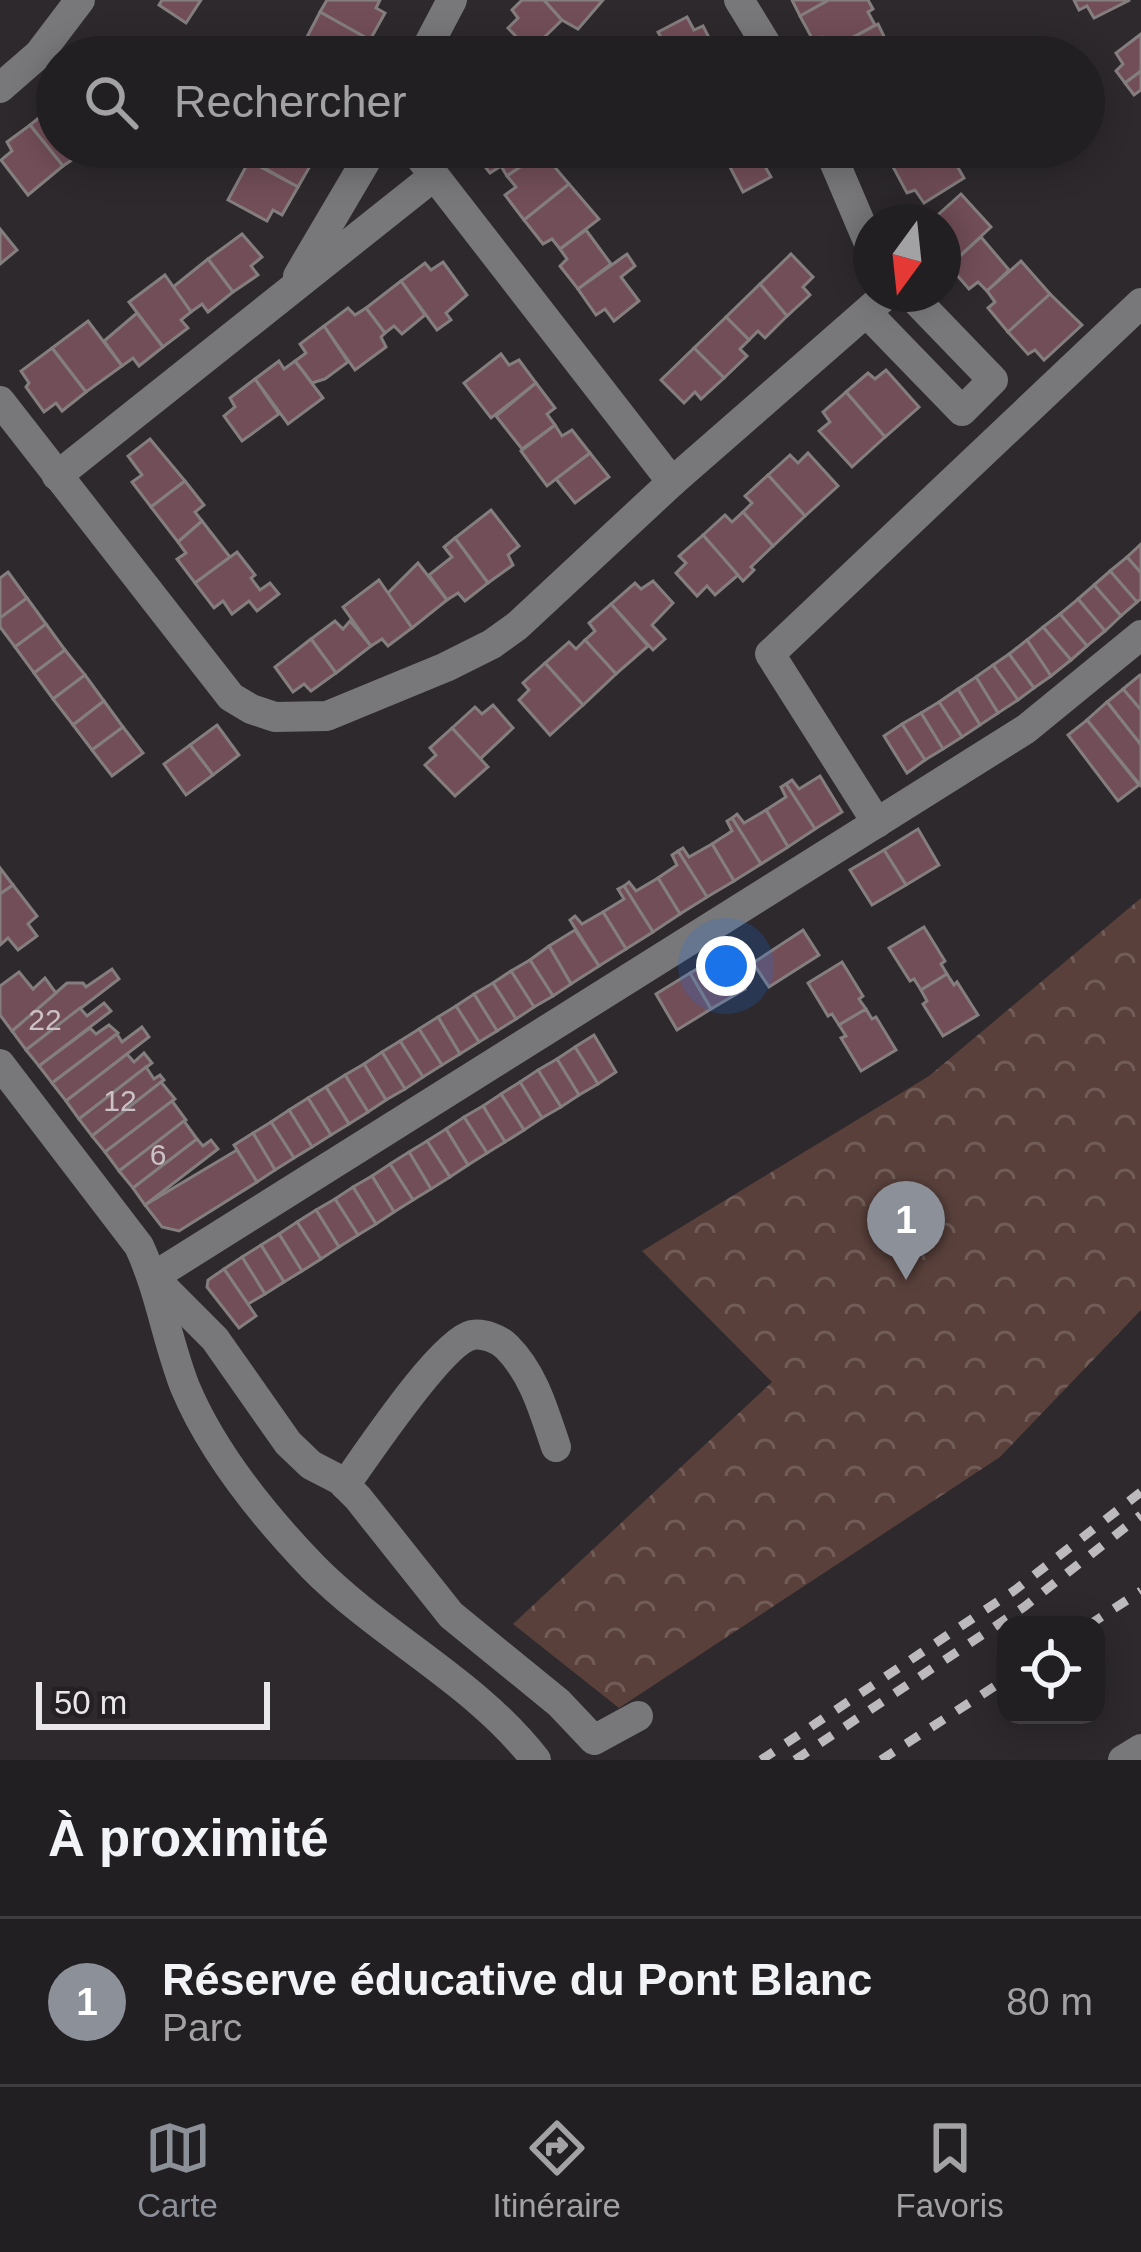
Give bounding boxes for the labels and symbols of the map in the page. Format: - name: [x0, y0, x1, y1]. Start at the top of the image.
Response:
- north arrow: [853, 204, 961, 312]
- your location: [696, 936, 756, 996]
- house number: 22: [28, 1003, 62, 1036]
- house number: 12: [103, 1084, 137, 1117]
- house number: 6: [150, 1138, 166, 1171]
- pin: 1: [867, 1181, 945, 1280]
- scale bar: [36, 1676, 270, 1729]

